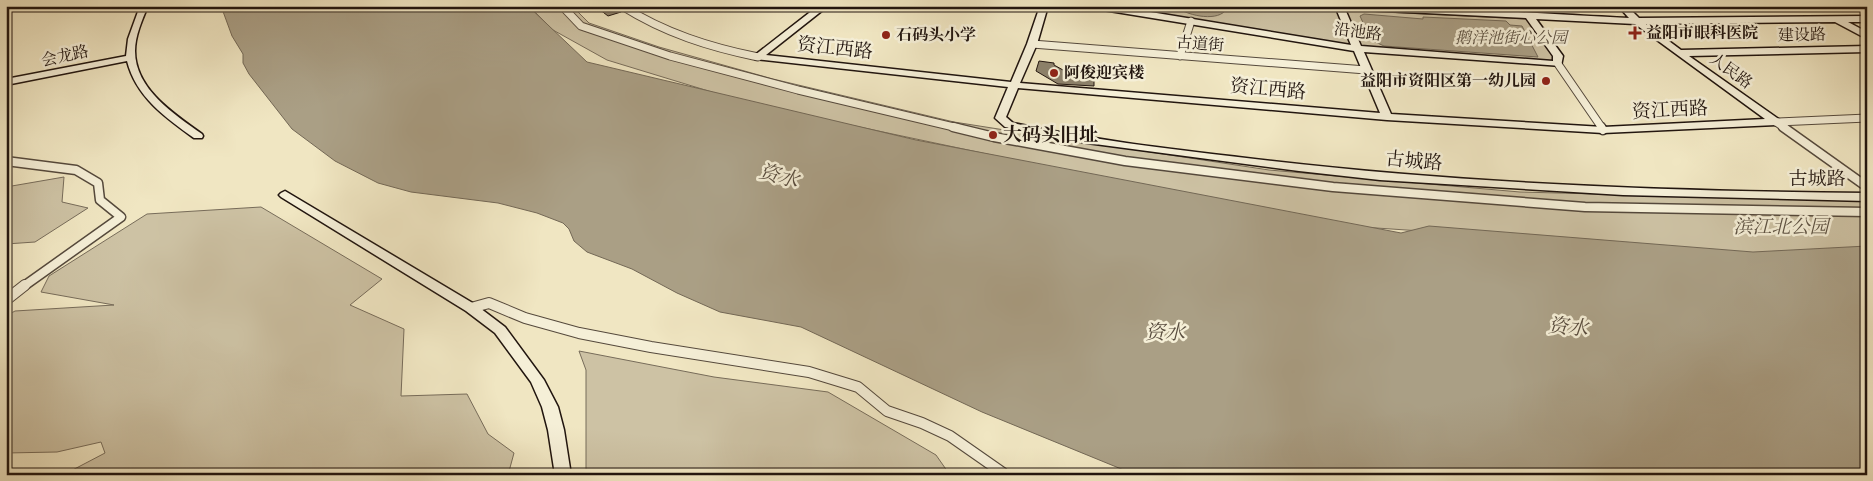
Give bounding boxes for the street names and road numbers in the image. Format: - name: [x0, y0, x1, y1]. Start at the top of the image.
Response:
- street label: 沿池路: [1333, 19, 1383, 45]
- street label: 建设路: [1778, 25, 1826, 45]
- street label: 资江西路: [796, 32, 874, 64]
- street label: 古道街: [1175, 32, 1225, 56]
- street label: 会龙路: [39, 41, 91, 71]
- street label: 人民路: [1706, 49, 1756, 93]
- street label: 资江西路: [1229, 74, 1307, 104]
- street label: 资江西路: [1631, 96, 1709, 124]
- street label: 古城路: [1385, 147, 1443, 175]
- street label: 古城路: [1788, 167, 1846, 191]

